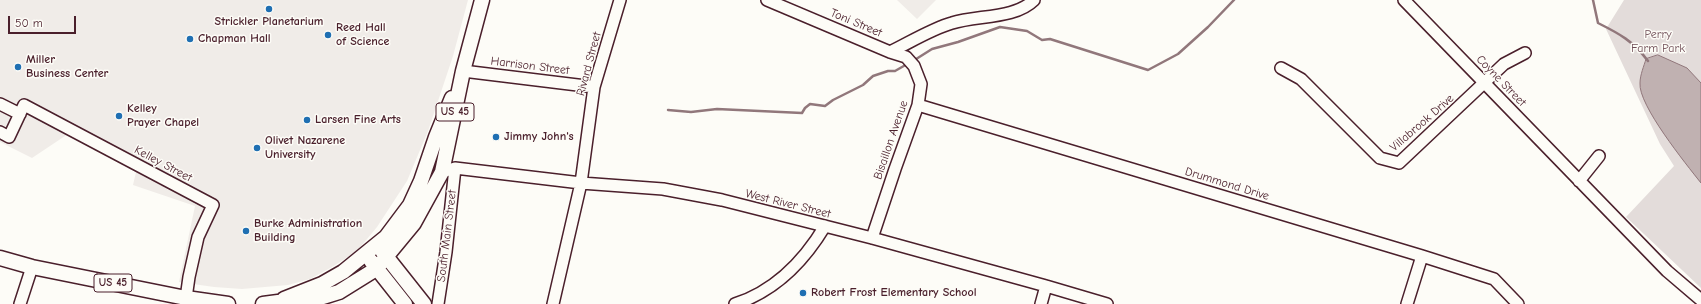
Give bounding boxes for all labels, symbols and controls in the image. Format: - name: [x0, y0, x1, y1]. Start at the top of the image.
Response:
- marker: Strickler Planetarium: [264, 4, 274, 14]
- street label: Toni Street: [828, 6, 884, 40]
- scale bar: [10, 8, 78, 34]
- place label: Strickler Planetarium: [215, 15, 323, 29]
- text: 50 m: [15, 16, 43, 30]
- place label: Reed Hall of Science: [336, 21, 389, 49]
- park label: Perry Farm Park: [1631, 28, 1685, 56]
- marker: Reed Hall of Science: [323, 30, 333, 40]
- street label: Rivard Street: [574, 30, 604, 98]
- place label: Chapman Hall: [198, 32, 271, 46]
- marker: Chapman Hall: [185, 34, 195, 44]
- street label: Coyne Street: [1473, 52, 1529, 110]
- place label: Miller Business Center: [26, 53, 108, 81]
- street label: Harrison Street: [490, 54, 570, 78]
- marker: Miller Business Center: [13, 62, 23, 72]
- street label: Villabrook Drive: [1387, 91, 1457, 155]
- street label: Bisaillon Avenue: [871, 99, 911, 181]
- place label: Kelley Prayer Chapel: [127, 102, 199, 130]
- road number: US 45: [436, 103, 474, 121]
- marker: Kelley Prayer Chapel: [114, 111, 124, 121]
- place label: Larsen Fine Arts: [315, 113, 401, 127]
- marker: Larsen Fine Arts: [302, 115, 312, 125]
- place label: Jimmy John's: [504, 130, 574, 144]
- marker: Jimmy John's: [491, 132, 501, 142]
- place label: Olivet Nazarene University: [265, 134, 345, 162]
- street label: Kelley Street: [132, 143, 194, 185]
- marker: Olivet Nazarene University: [252, 143, 262, 153]
- street label: Drummond Drive: [1183, 164, 1271, 204]
- street label: West River Street: [744, 186, 832, 222]
- street label: South Main Street: [434, 189, 460, 283]
- place label: Burke Administration Building: [254, 217, 362, 245]
- marker: Burke Administration Building: [241, 226, 251, 236]
- road number: US 45: [94, 274, 132, 292]
- place label: Robert Frost Elementary School: [811, 286, 977, 300]
- marker: Robert Frost Elementary School: [798, 288, 808, 298]

